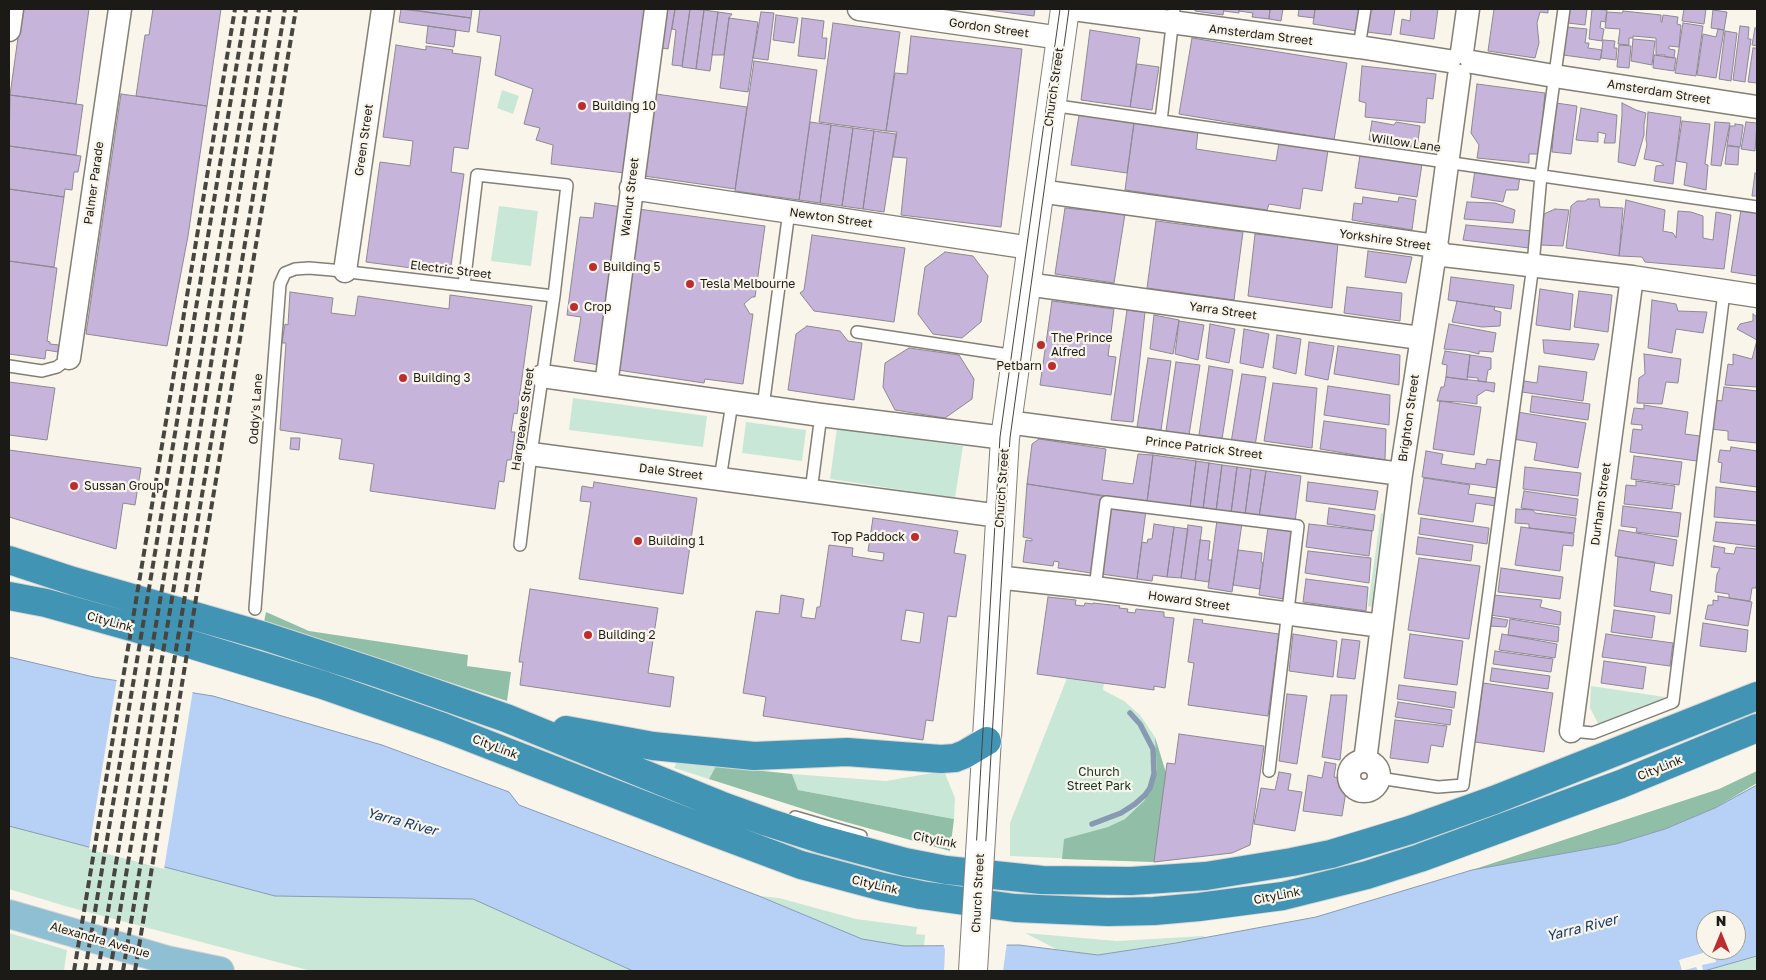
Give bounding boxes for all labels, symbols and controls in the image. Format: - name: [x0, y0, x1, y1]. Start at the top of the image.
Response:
- street label: Gordon Street: [948, 15, 1030, 41]
- street label: Amsterdam Street: [1208, 21, 1314, 49]
- street label: Church Street: [1041, 46, 1067, 128]
- street label: Amsterdam Street: [1606, 77, 1712, 107]
- place label: Building 10: [592, 99, 656, 113]
- marker: Building 10: [576, 100, 588, 112]
- street label: Green Street: [352, 103, 376, 177]
- street label: Willow Lane: [1370, 131, 1442, 155]
- street label: Palmer Parade: [81, 140, 107, 226]
- street label: Walnut Street: [618, 157, 642, 237]
- street label: Newton Street: [788, 205, 874, 231]
- street label: Yorkshire Street: [1338, 226, 1432, 254]
- street label: Electric Street: [409, 258, 493, 282]
- place label: Building 5: [603, 260, 661, 274]
- marker: Building 5: [587, 261, 599, 273]
- place label: Tesla Melbourne: [700, 277, 795, 291]
- marker: Tesla Melbourne: [684, 278, 696, 290]
- street label: Yarra Street: [1188, 299, 1258, 323]
- place label: Crop: [584, 300, 611, 314]
- marker: Crop: [568, 301, 580, 313]
- place label: The Prince Alfred: [1051, 331, 1112, 359]
- marker: The Prince Alfred: [1035, 339, 1047, 351]
- place label: Petbarn: [996, 359, 1042, 373]
- marker: Petbarn: [1046, 360, 1058, 372]
- street label: Hargreaves Street: [509, 366, 537, 472]
- place label: Building 3: [413, 371, 471, 385]
- marker: Building 3: [397, 372, 409, 384]
- street label: Oddy's Lane: [246, 373, 266, 445]
- street label: Brighton Street: [1396, 373, 1422, 463]
- street label: Prince Patrick Street: [1144, 434, 1264, 462]
- street label: Church Street: [992, 448, 1012, 528]
- street label: Dale Street: [638, 461, 704, 483]
- street label: Durham Street: [1588, 462, 1614, 546]
- place label: Sussan Group: [84, 479, 164, 493]
- marker: Sussan Group: [68, 480, 80, 492]
- place label: Top Paddock: [831, 530, 905, 544]
- marker: Top Paddock: [909, 531, 921, 543]
- place label: Building 1: [648, 534, 704, 548]
- marker: Building 1: [632, 535, 644, 547]
- street label: Howard Street: [1147, 588, 1231, 614]
- street label: CityLink: [85, 609, 135, 635]
- place label: Building 2: [598, 628, 656, 642]
- marker: Building 2: [582, 629, 594, 641]
- street label: CityLink: [470, 732, 520, 762]
- street label: CityLink: [1635, 752, 1685, 784]
- park label: Church Street Park: [1067, 765, 1131, 793]
- water label: Yarra River: [365, 805, 439, 839]
- street label: Citylink: [912, 829, 958, 851]
- street label: Church Street: [969, 853, 987, 933]
- street label: CityLink: [850, 873, 900, 897]
- street label: CityLink: [1252, 884, 1302, 908]
- north arrow: [1696, 910, 1746, 960]
- water label: Yarra River: [1545, 911, 1619, 945]
- text: N: [1716, 912, 1726, 929]
- street label: Alexandra Avenue: [49, 919, 151, 961]

